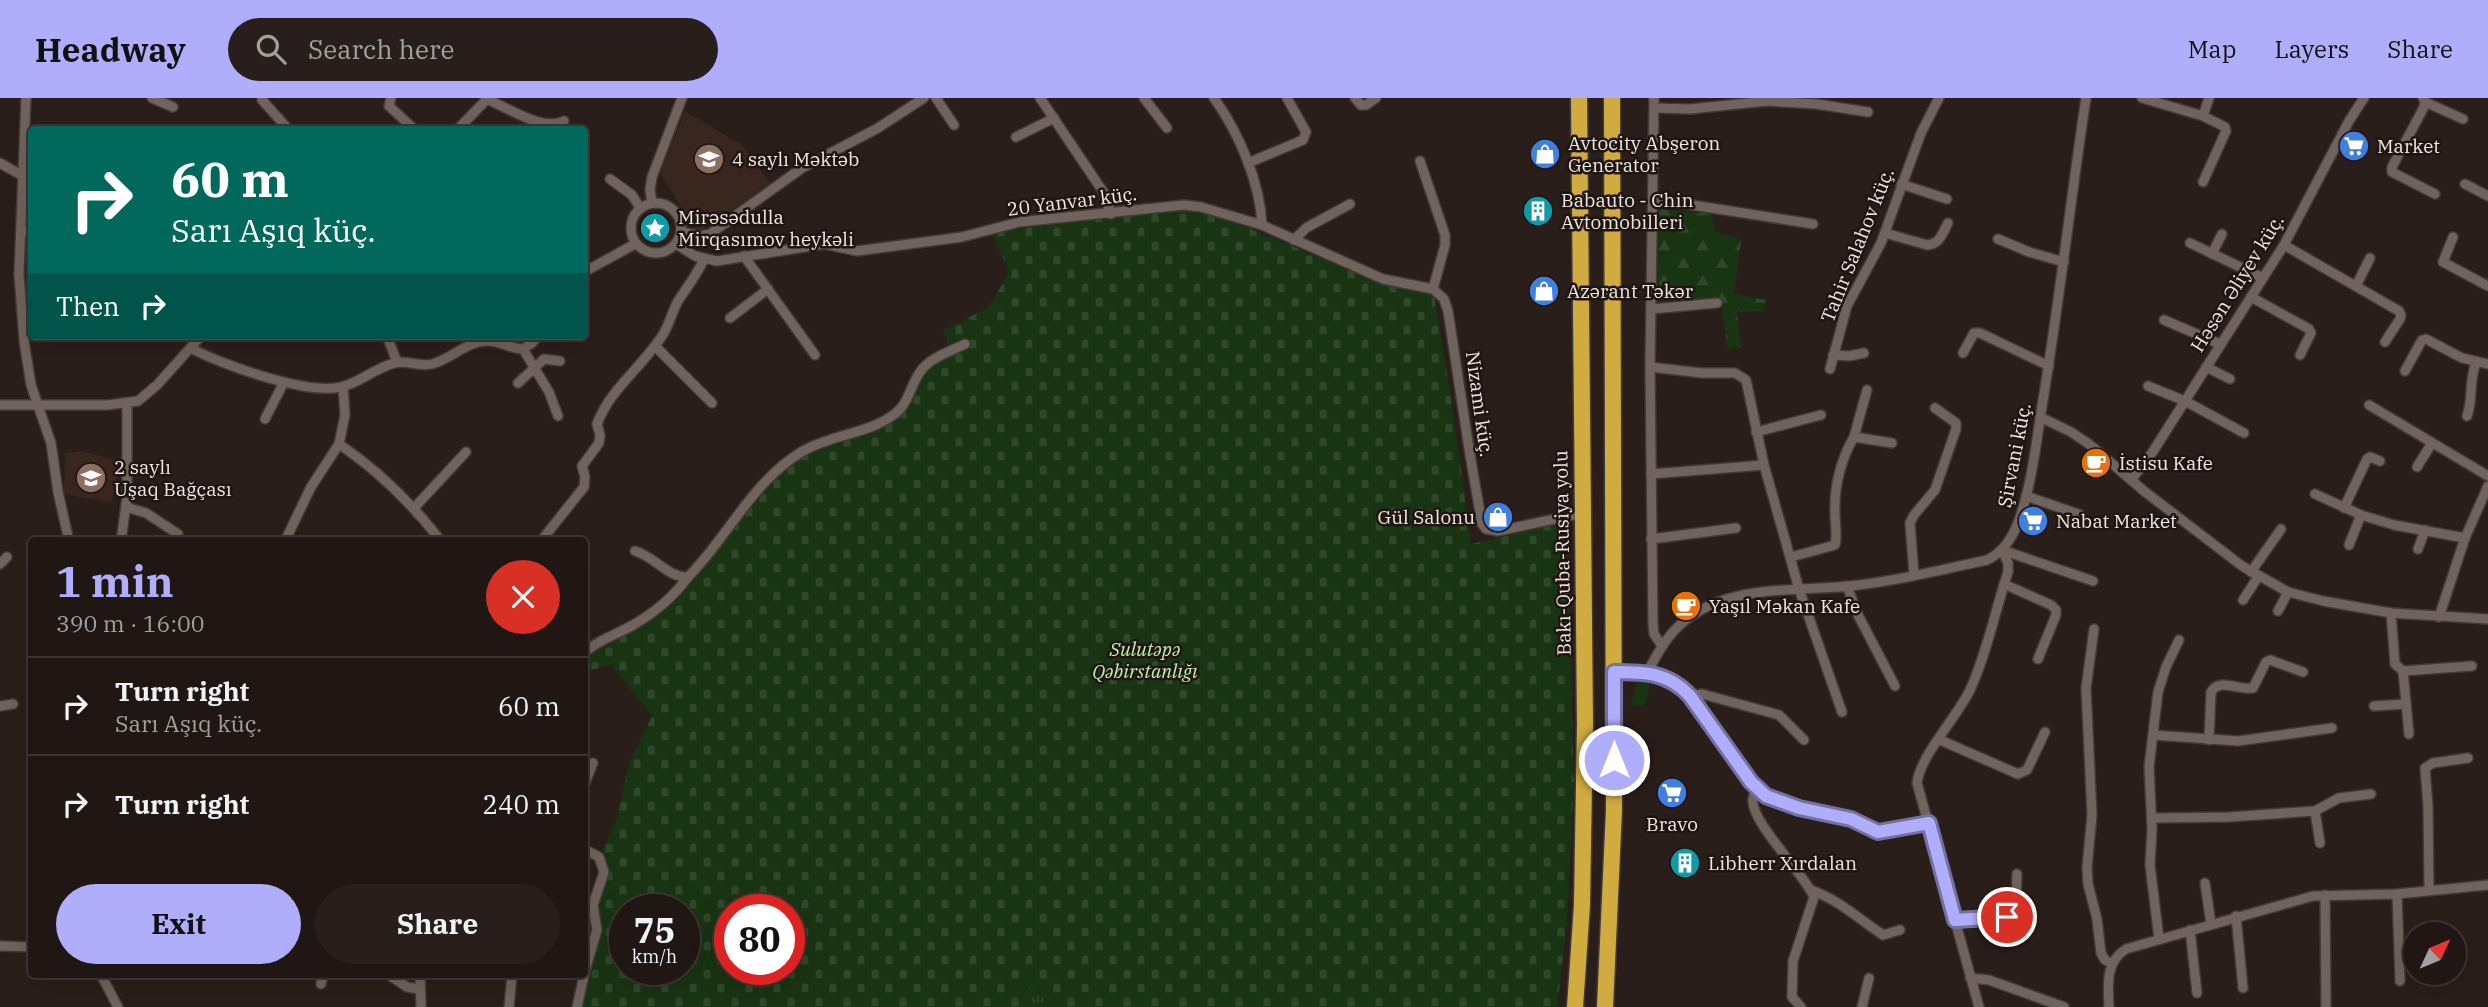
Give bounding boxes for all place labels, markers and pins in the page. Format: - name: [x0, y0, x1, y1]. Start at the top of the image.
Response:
- supermarket icon: Market: [2337, 129, 2371, 163]
- place label: Avtocity Abşeron Generator: [1568, 131, 1721, 177]
- place label: Market: [2377, 134, 2440, 158]
- shop icon: Avtocity Abşeron Generator: [1528, 137, 1562, 171]
- school or university icon: 4 saylı Məktəb: [692, 142, 726, 176]
- place label: 4 saylı Məktəb: [732, 147, 859, 171]
- place label: Babauto - Chin Avtomobilleri: [1561, 188, 1694, 234]
- building icon: Babauto - Chin Avtomobilleri: [1521, 194, 1555, 228]
- place label: Mirəsədulla Mirqasımov heykəli: [678, 205, 854, 251]
- place icon: Mirəsədulla Mirqasımov heykəli: [638, 211, 672, 245]
- shop icon: Azərant Təkər: [1527, 274, 1561, 308]
- place label: Azərant Təkər: [1567, 279, 1694, 303]
- cafe icon: İstisu Kafe: [2079, 446, 2113, 480]
- place label: İstisu Kafe: [2119, 451, 2213, 475]
- place label: 2 saylı Uşaq Bağçası: [114, 455, 232, 501]
- school or university icon: 2 saylı Uşaq Bağçası: [74, 461, 108, 495]
- shop icon: Gül Salonu: [1481, 500, 1515, 534]
- supermarket icon: Nabat Market: [2016, 504, 2050, 538]
- place label: Gül Salonu: [1378, 505, 1475, 529]
- place label: Nabat Market: [2056, 509, 2177, 533]
- cafe icon: Yaşıl Məkan Kafe: [1669, 589, 1703, 623]
- place label: Yaşıl Məkan Kafe: [1709, 594, 1860, 618]
- supermarket icon: Bravo: [1655, 776, 1689, 810]
- place label: Bravo: [1646, 812, 1698, 836]
- building icon: Libherr Xırdalan: [1668, 846, 1702, 880]
- place label: Libherr Xırdalan: [1708, 851, 1857, 875]
- pin: [1977, 887, 2037, 947]

